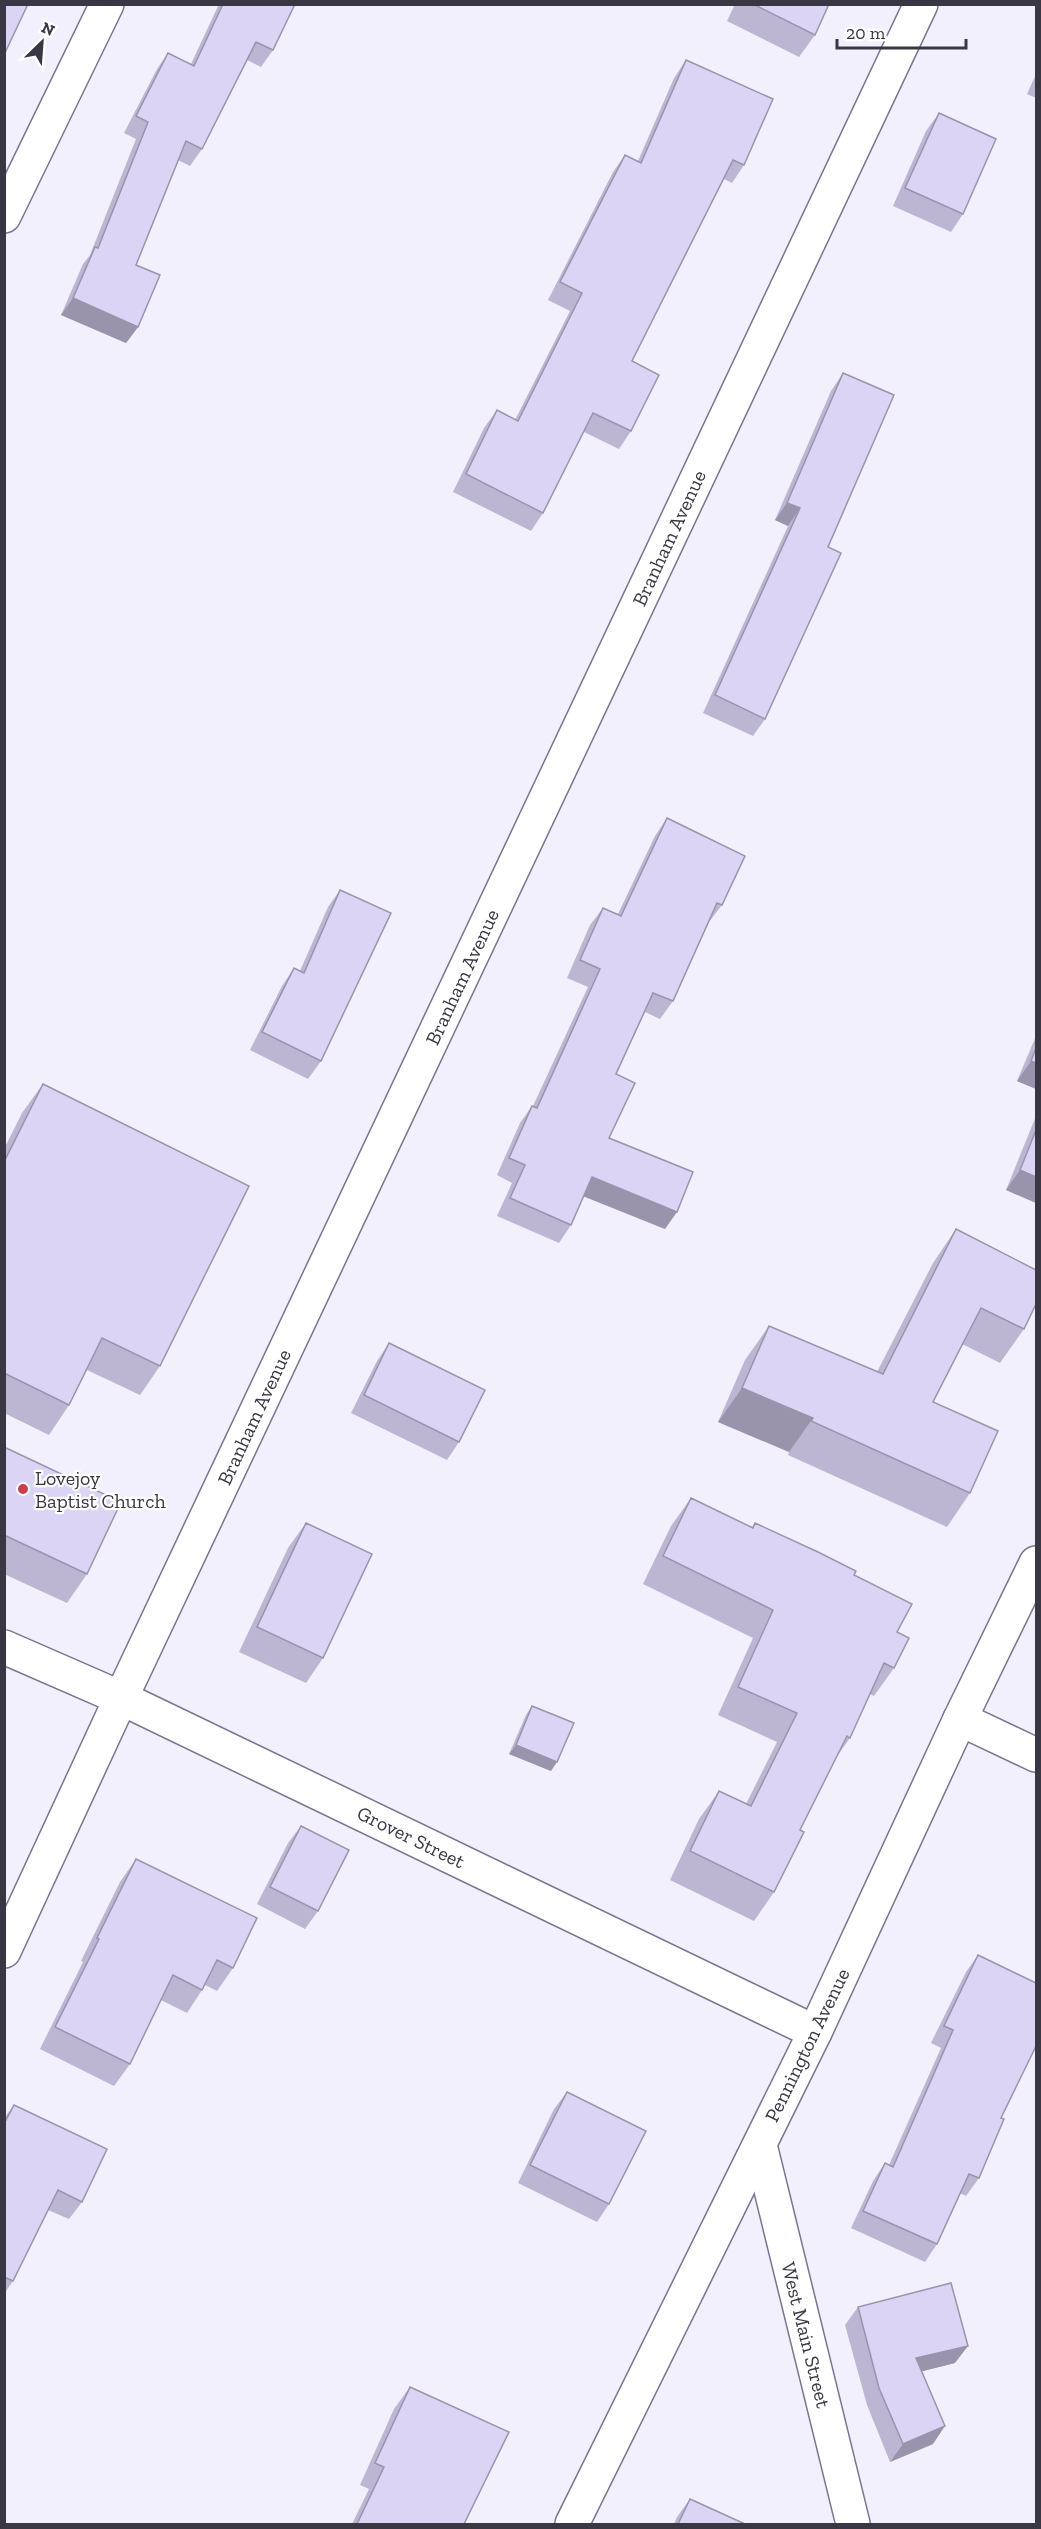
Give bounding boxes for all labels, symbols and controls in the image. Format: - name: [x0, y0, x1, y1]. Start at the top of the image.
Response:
- north arrow: [12, 12, 72, 72]
- scale bar: [837, 12, 966, 50]
- text: N: [39, 18, 58, 40]
- text: 20 m: [846, 22, 886, 44]
- street label: Branham Avenue: [627, 466, 711, 610]
- street label: Branham Avenue: [420, 905, 504, 1049]
- street label: Branham Avenue: [212, 1345, 296, 1489]
- place label: Lovejoy Baptist Church: [35, 1466, 166, 1513]
- marker: Lovejoy Baptist Church: [16, 1482, 30, 1496]
- street label: Grover Street: [353, 1801, 469, 1874]
- street label: Pennington Avenue: [759, 1964, 855, 2126]
- street label: West Main Street: [776, 2260, 836, 2411]

